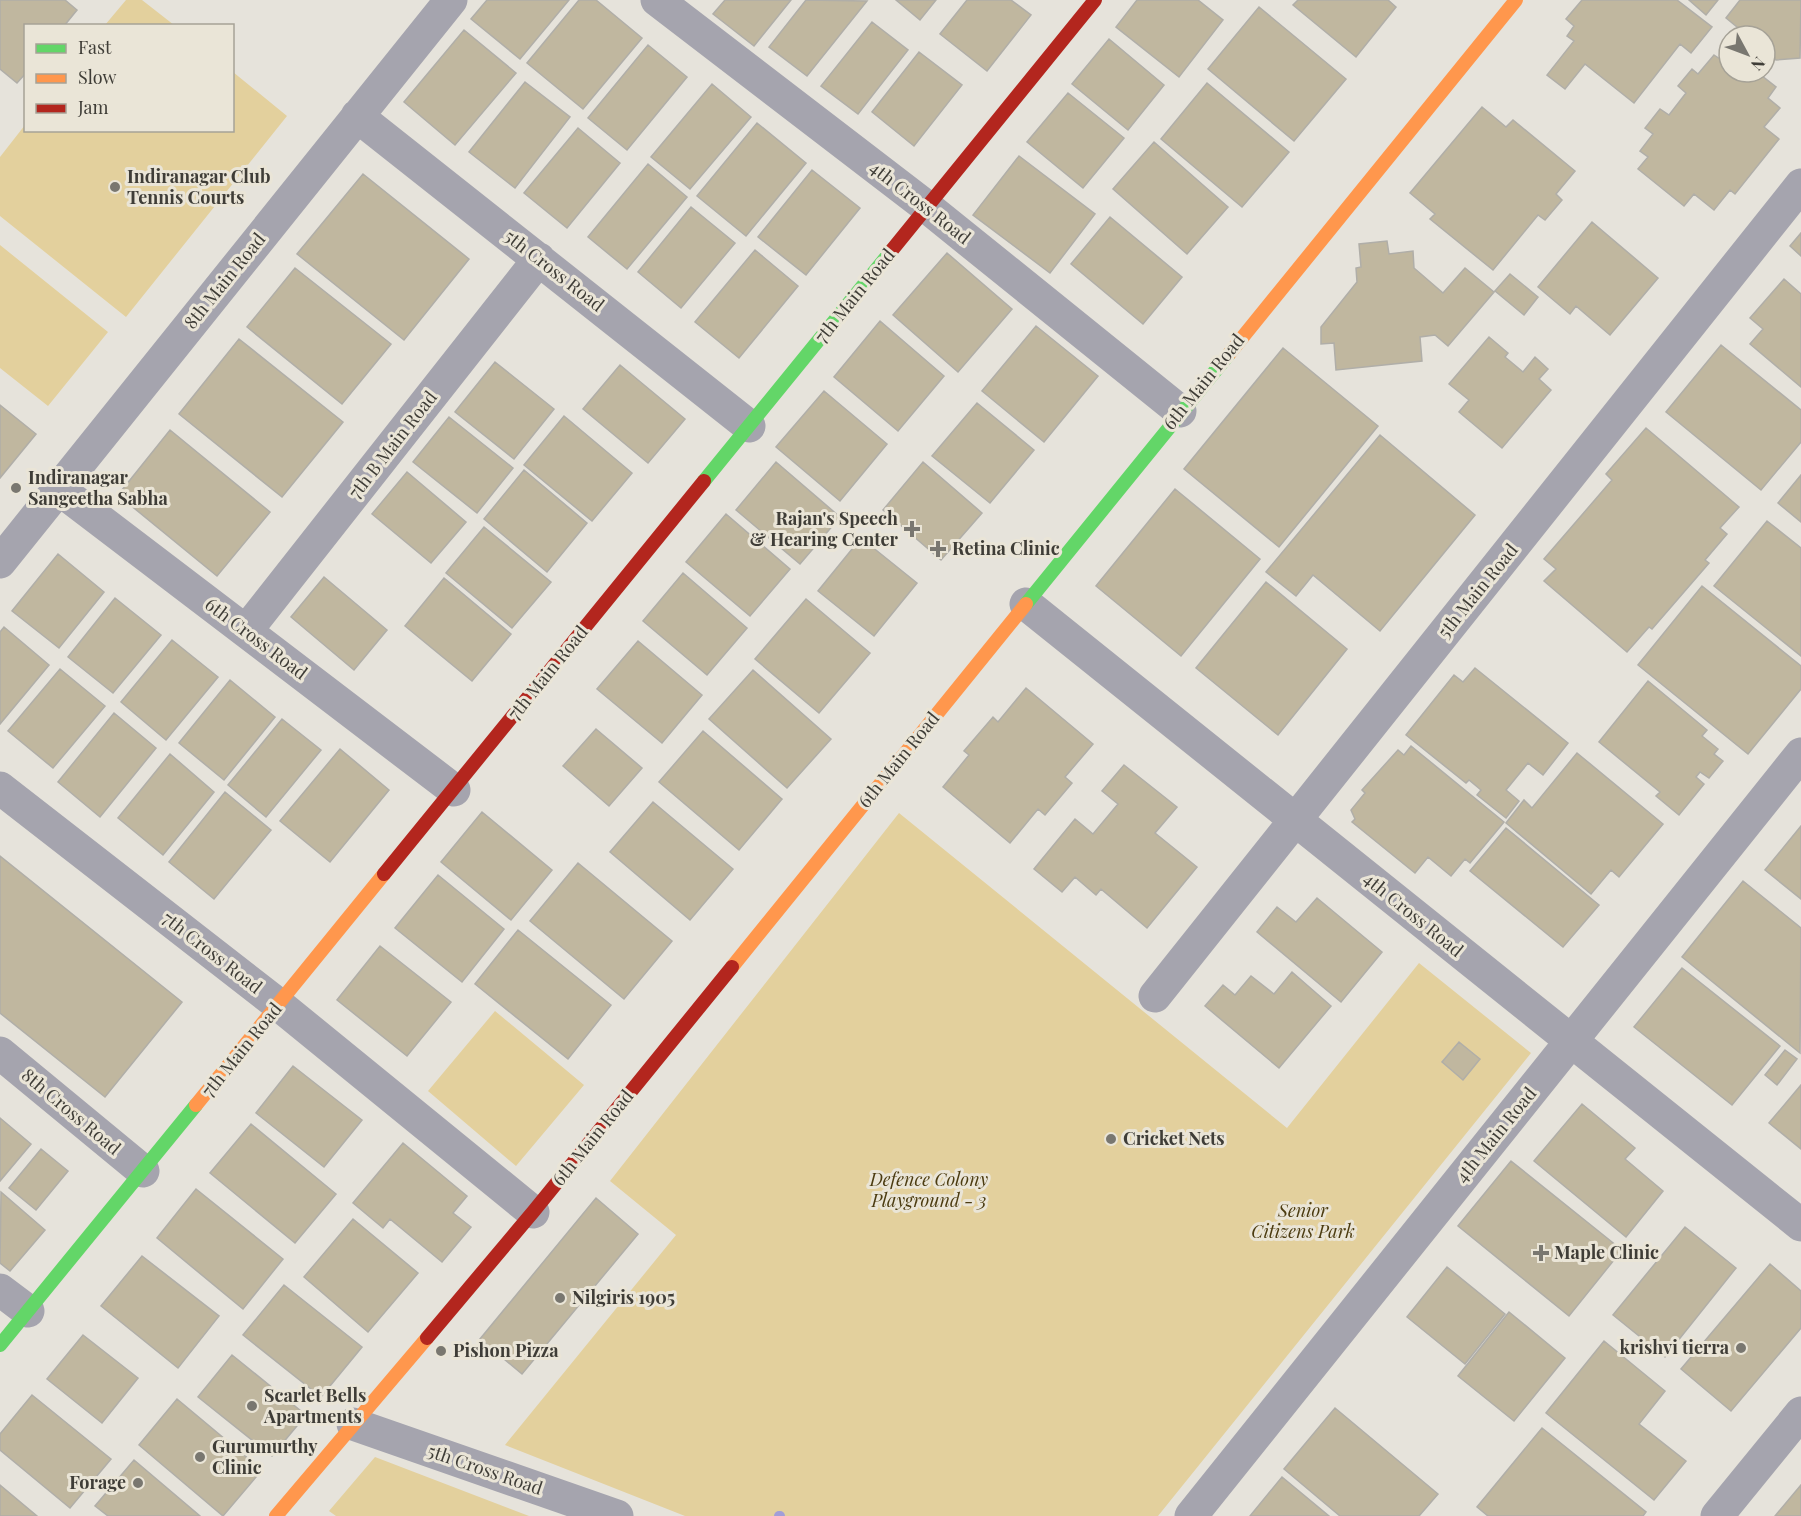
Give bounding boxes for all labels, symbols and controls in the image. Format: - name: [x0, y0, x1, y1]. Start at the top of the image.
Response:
- legend: [24, 24, 234, 132]
- north arrow: [1717, 24, 1777, 84]
- text: Fast: [78, 35, 112, 59]
- text: N: [1747, 53, 1770, 76]
- text: Slow: [78, 65, 116, 89]
- text: Jam: [77, 95, 108, 119]
- street label: 4th Cross Road: [865, 155, 976, 249]
- place label: Indiranagar Club Tennis Courts: [127, 164, 270, 209]
- marker: Indiranagar Club Tennis Courts: [108, 180, 122, 194]
- street label: 5th Cross Road: [500, 224, 610, 317]
- street label: 8th Main Road: [178, 227, 271, 333]
- street label: 7th Main Road: [809, 243, 900, 348]
- street label: 6th Main Road: [1157, 328, 1250, 434]
- street label: 7th B Main Road: [343, 385, 442, 503]
- place label: Indiranagar Sangeetha Sabha: [28, 465, 168, 510]
- marker: Indiranagar Sangeetha Sabha: [9, 481, 23, 495]
- place label: Rajan's Speech & Hearing Center: [750, 506, 899, 551]
- marker: Rajan's Speech & Hearing Center: [903, 520, 921, 538]
- place label: Retina Clinic: [952, 536, 1060, 560]
- street label: 5th Main Road: [1432, 538, 1523, 643]
- marker: Retina Clinic: [929, 540, 947, 558]
- street label: 6th Cross Road: [201, 592, 313, 685]
- street label: 7th Main Road: [502, 620, 593, 725]
- street label: 6th Main Road: [852, 706, 945, 812]
- street label: 4th Cross Road: [1359, 867, 1469, 962]
- street label: 7th Cross Road: [158, 906, 268, 999]
- street label: 7th Main Road: [196, 997, 287, 1102]
- street label: 8th Cross Road: [17, 1063, 127, 1160]
- street label: 4th Main Road: [1449, 1081, 1541, 1187]
- street label: 6th Main Road: [546, 1084, 639, 1190]
- place label: Cricket Nets: [1123, 1126, 1225, 1150]
- marker: Cricket Nets: [1104, 1132, 1118, 1146]
- park label: Defence Colony Playground - 3: [869, 1167, 989, 1212]
- park label: Senior Citizens Park: [1251, 1198, 1355, 1243]
- place label: Maple Clinic: [1554, 1240, 1659, 1264]
- marker: Maple Clinic: [1532, 1244, 1550, 1262]
- place label: Nilgiris 1905: [572, 1285, 675, 1309]
- marker: Nilgiris 1905: [553, 1291, 567, 1305]
- place label: krishvi tierra: [1619, 1335, 1730, 1359]
- place label: Pishon Pizza: [453, 1338, 559, 1362]
- marker: krishvi tierra: [1734, 1341, 1748, 1355]
- marker: Pishon Pizza: [434, 1344, 448, 1358]
- place label: Scarlet Bells Apartments: [263, 1383, 366, 1428]
- marker: Scarlet Bells Apartments: [245, 1399, 259, 1413]
- place label: Gurumurthy Clinic: [212, 1434, 318, 1479]
- street label: 5th Cross Road: [425, 1438, 547, 1500]
- marker: Gurumurthy Clinic: [193, 1450, 207, 1464]
- place label: Forage: [69, 1470, 126, 1494]
- marker: Forage: [131, 1476, 145, 1490]

